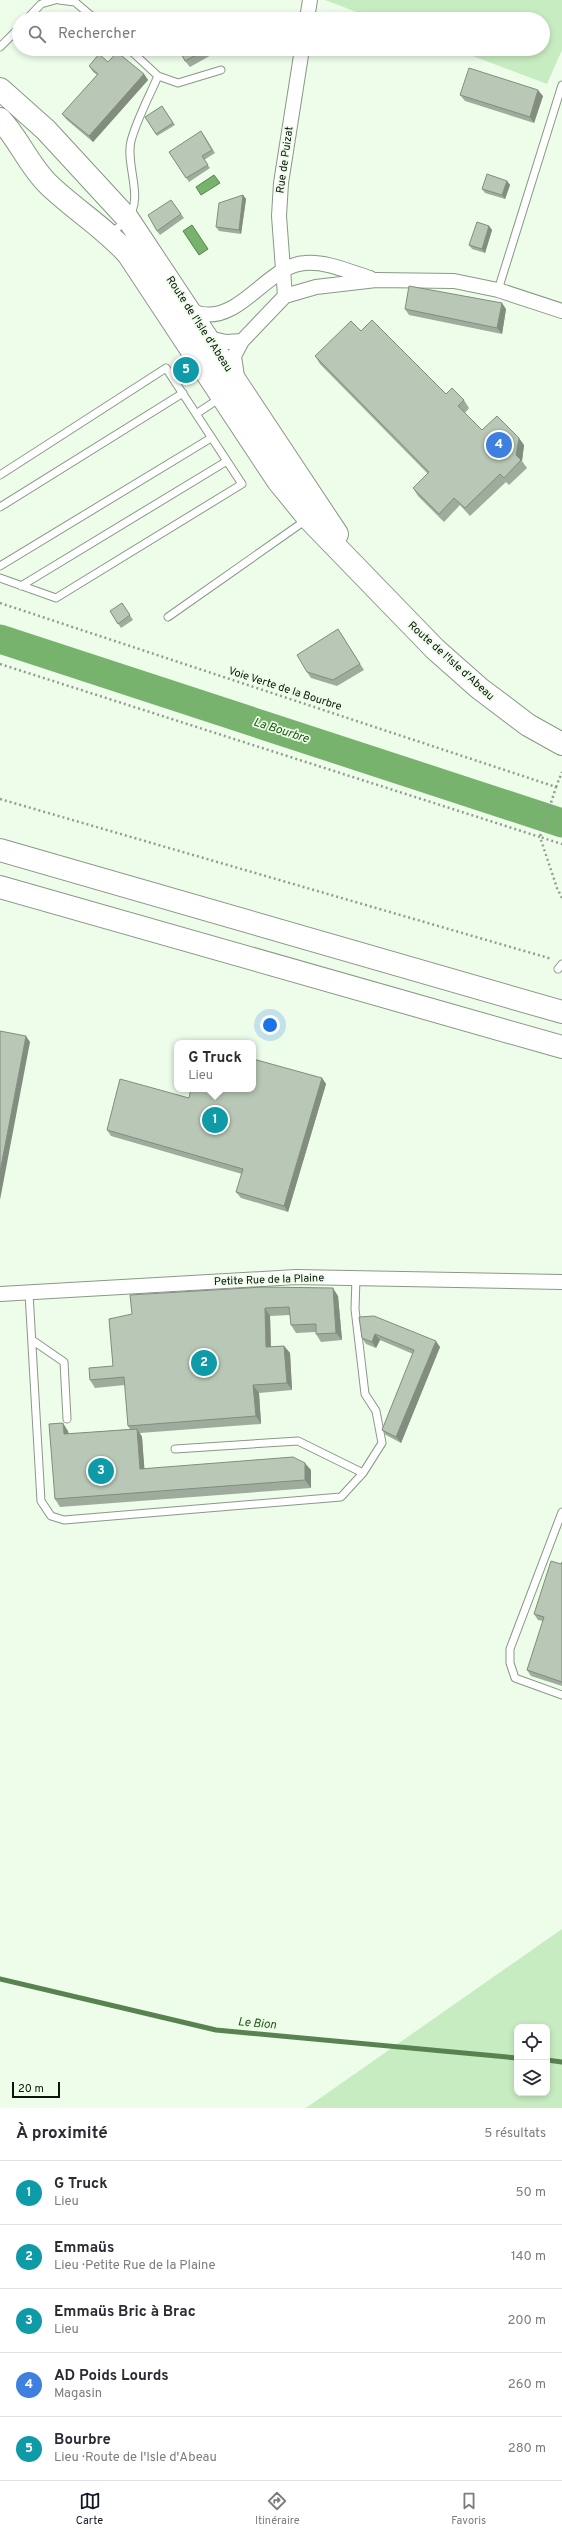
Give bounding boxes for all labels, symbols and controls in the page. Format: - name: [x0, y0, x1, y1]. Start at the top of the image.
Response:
- search box: [12, 12, 550, 56]
- icon: search: [26, 23, 48, 45]
- text: Rechercher: [58, 25, 136, 44]
- street label: Rue de Puizat: [273, 126, 297, 194]
- street label: Route de l'Isle d'Abeau: [163, 273, 235, 375]
- pin: 5: [173, 355, 199, 385]
- pin: 4: [486, 430, 512, 460]
- street label: Route de l'Isle d'Abeau: [405, 618, 497, 704]
- street label: Voie Verte de la Bourbre: [227, 664, 343, 714]
- water label: La Bourbre: [251, 715, 311, 748]
- your location: [260, 1015, 280, 1035]
- popup: [174, 1040, 256, 1092]
- text: G Truck: [188, 1049, 242, 1068]
- text: Lieu: [188, 1068, 213, 1084]
- pin: 1: [202, 1105, 228, 1135]
- street label: Petite Rue de la Plaine: [214, 1271, 325, 1289]
- pin: 2: [191, 1348, 217, 1378]
- pin: 3: [88, 1456, 114, 1486]
- water label: Le Bion: [237, 2014, 277, 2034]
- map controls: [514, 2024, 550, 2096]
- button: locate: [514, 2024, 550, 2060]
- button: layers: [514, 2060, 550, 2096]
- scale bar: [12, 2080, 60, 2099]
- text: 20 m: [18, 2082, 44, 2096]
- text: À proximité: [16, 2123, 108, 2145]
- text: 5 résultats: [484, 2126, 546, 2142]
- text: G Truck: [54, 2175, 108, 2194]
- text: 1: [26, 2185, 32, 2201]
- text: 50 m: [516, 2185, 546, 2201]
- text: Lieu: [54, 2194, 79, 2210]
- text: Emmaüs: [54, 2239, 114, 2258]
- text: 2: [25, 2249, 33, 2265]
- text: 140 m: [511, 2249, 546, 2265]
- text: Lieu · Petite Rue de la Plaine: [54, 2258, 216, 2274]
- text: Emmaüs Bric à Brac: [54, 2303, 196, 2322]
- text: 3: [25, 2313, 33, 2329]
- text: 200 m: [507, 2313, 546, 2329]
- text: Lieu: [54, 2322, 79, 2338]
- text: AD Poids Lourds: [54, 2367, 169, 2386]
- text: 4: [25, 2377, 33, 2393]
- text: 260 m: [508, 2377, 546, 2393]
- text: Magasin: [54, 2386, 102, 2402]
- text: Bourbre: [54, 2431, 111, 2450]
- text: 5: [25, 2441, 33, 2457]
- text: 280 m: [508, 2441, 546, 2457]
- text: Lieu · Route de l'Isle d'Abeau: [54, 2450, 217, 2466]
- tab: Carte: [76, 2490, 103, 2528]
- tab: Itinéraire: [255, 2490, 300, 2528]
- tab: Favoris: [451, 2490, 486, 2528]

